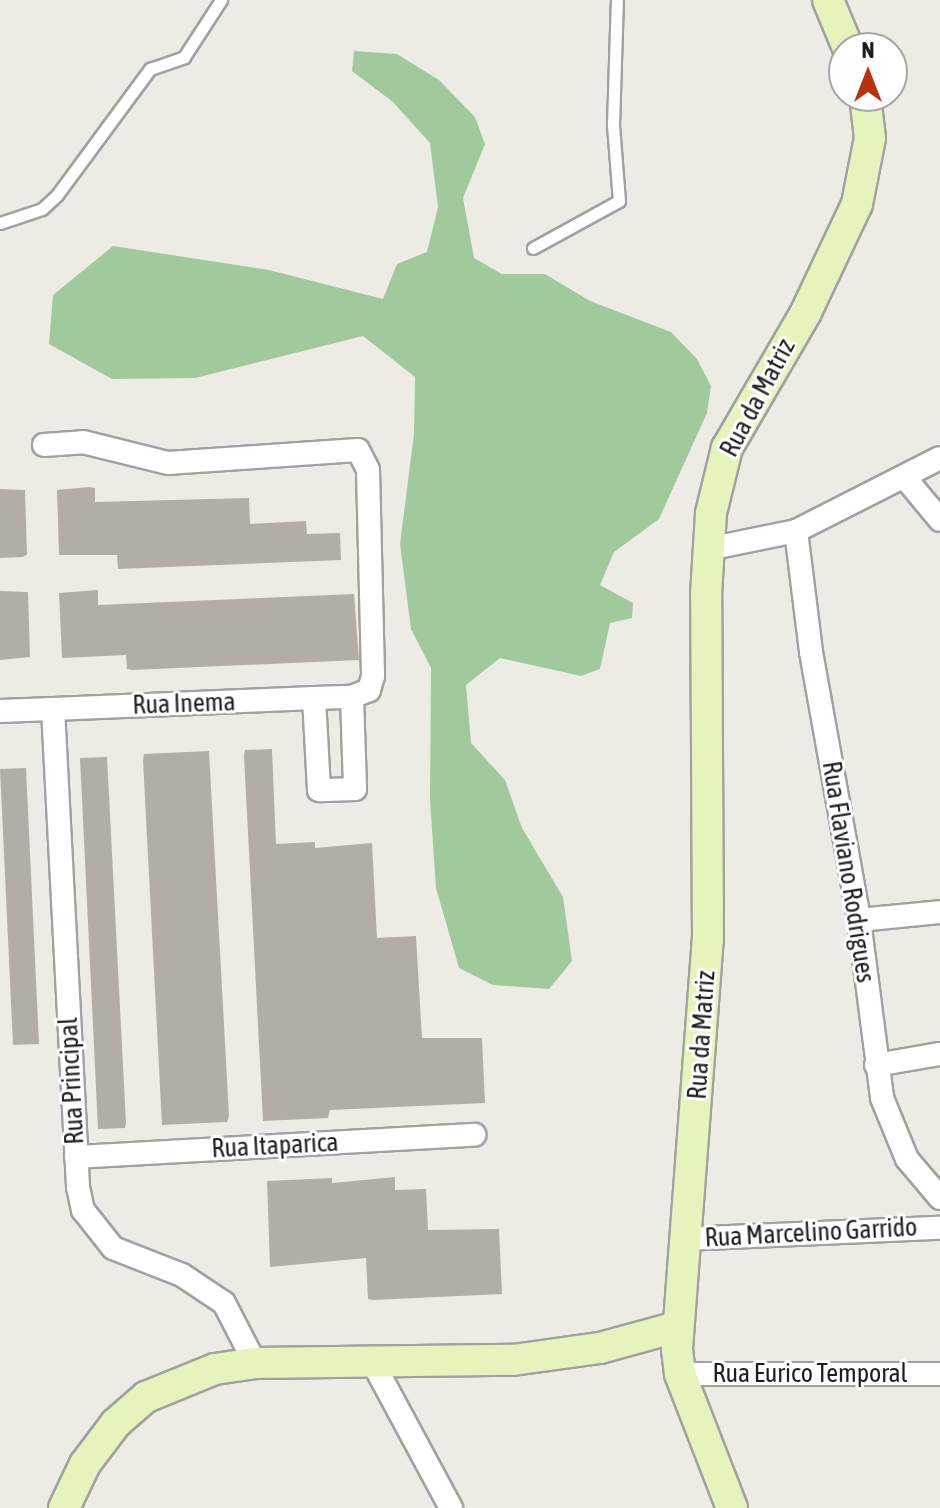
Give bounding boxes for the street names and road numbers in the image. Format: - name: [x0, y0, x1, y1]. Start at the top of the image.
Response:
- street label: Rua da Matriz: [714, 334, 802, 462]
- street label: Rua Inema: [132, 687, 236, 721]
- street label: Rua Flaviano Rodrigues: [815, 759, 881, 985]
- street label: Rua da Matriz: [682, 969, 722, 1101]
- street label: Rua Principal: [53, 1017, 91, 1145]
- street label: Rua Itaparica: [211, 1127, 339, 1165]
- street label: Rua Marcelino Garrido: [704, 1212, 918, 1254]
- street label: Rua Eurico Temporal: [713, 1358, 907, 1390]

